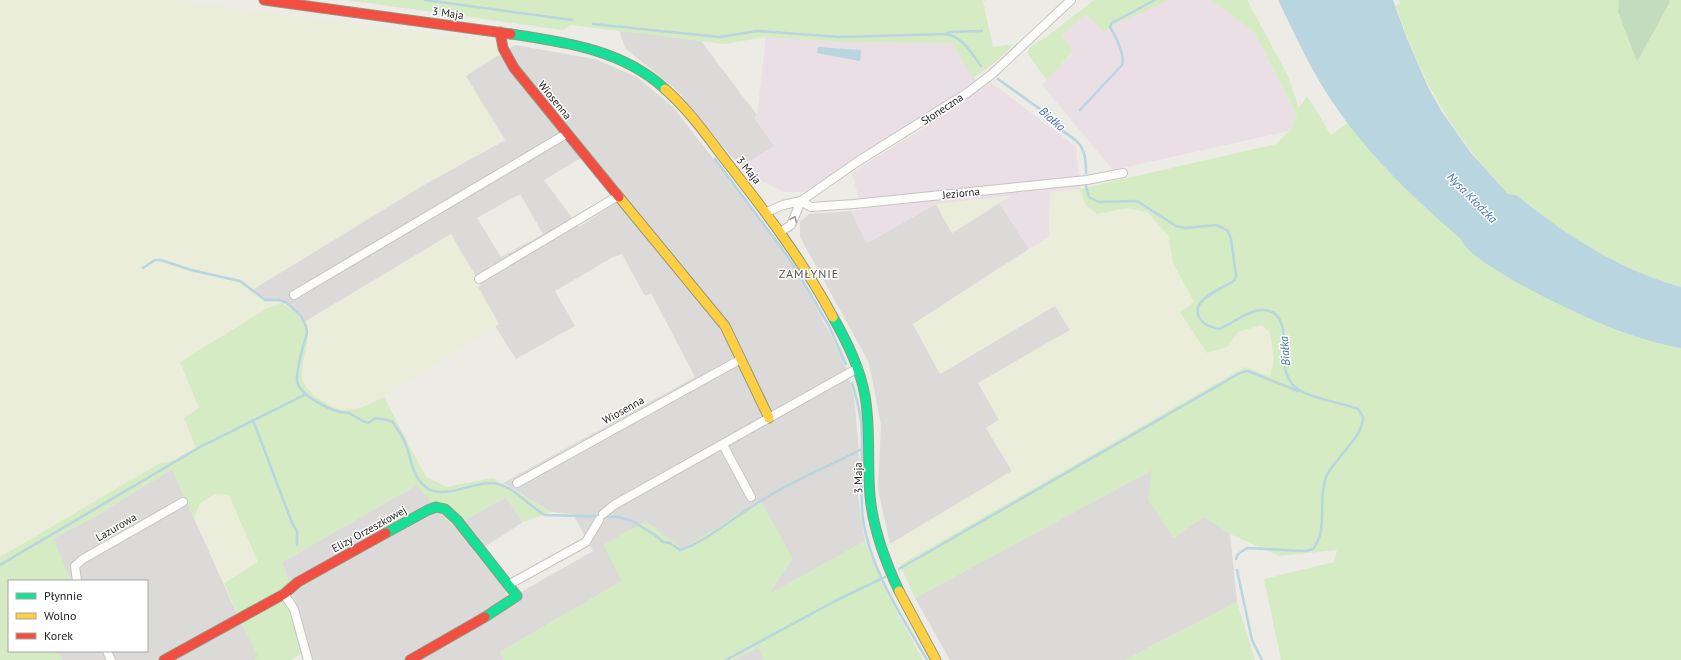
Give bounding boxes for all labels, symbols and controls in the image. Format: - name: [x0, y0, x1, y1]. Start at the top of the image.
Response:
- street label: 3 Maja: [431, 4, 465, 22]
- street label: Wiosenna: [535, 78, 575, 122]
- street label: Słoneczna: [918, 90, 966, 128]
- water label: Białka: [1036, 103, 1069, 134]
- street label: 3 Maja: [734, 153, 764, 187]
- water label: Nysa Kłodzka: [1444, 169, 1501, 226]
- street label: Jeziorna: [941, 184, 980, 202]
- one-way arrow: [789, 215, 797, 222]
- district label: ZAMŁYNIE: [779, 266, 839, 281]
- water label: Białka: [1276, 335, 1293, 366]
- street label: Wiosenna: [600, 393, 646, 427]
- street label: 3 Maja: [851, 462, 865, 494]
- street label: Elizy Orzeszkowej: [329, 503, 409, 555]
- street label: Lazurowa: [93, 510, 139, 544]
- legend: [8, 580, 148, 652]
- text: Płynnie: [44, 588, 82, 603]
- text: Wolno: [44, 608, 76, 623]
- text: Korek: [44, 628, 73, 643]

